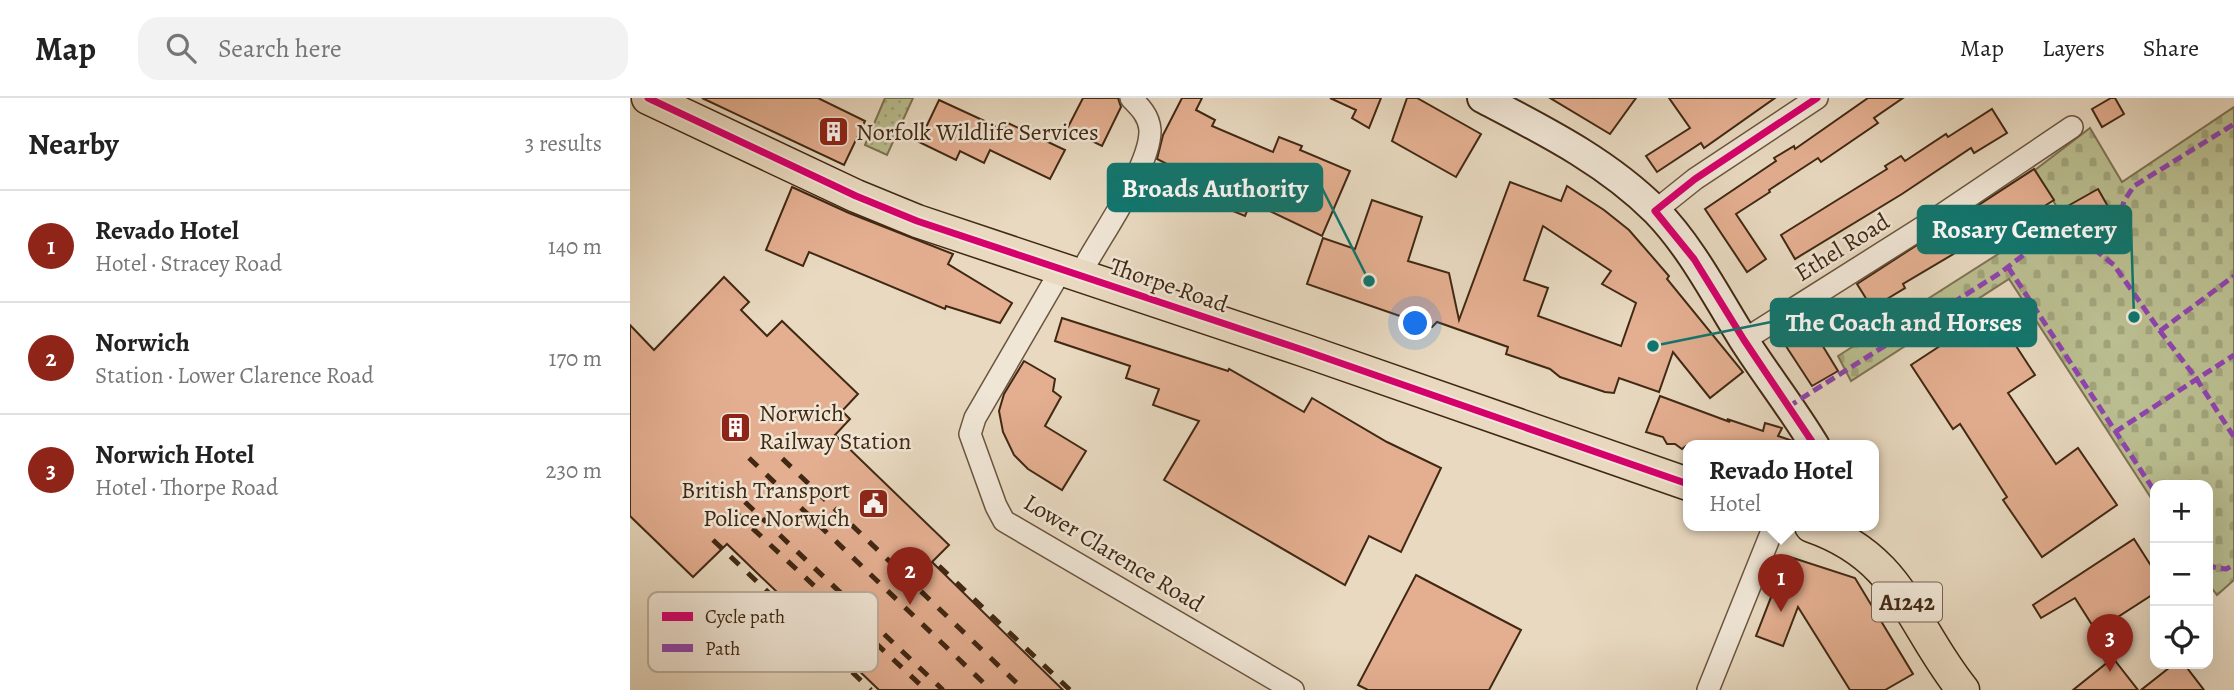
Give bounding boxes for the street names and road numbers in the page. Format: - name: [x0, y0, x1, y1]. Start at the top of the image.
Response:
- street label: Ethel Road: [1788, 205, 1896, 289]
- street label: Thorpe Road: [1106, 250, 1232, 320]
- street label: Lower Clarence Road: [1018, 486, 1210, 620]
- road number: A1242: [1872, 582, 1942, 622]

